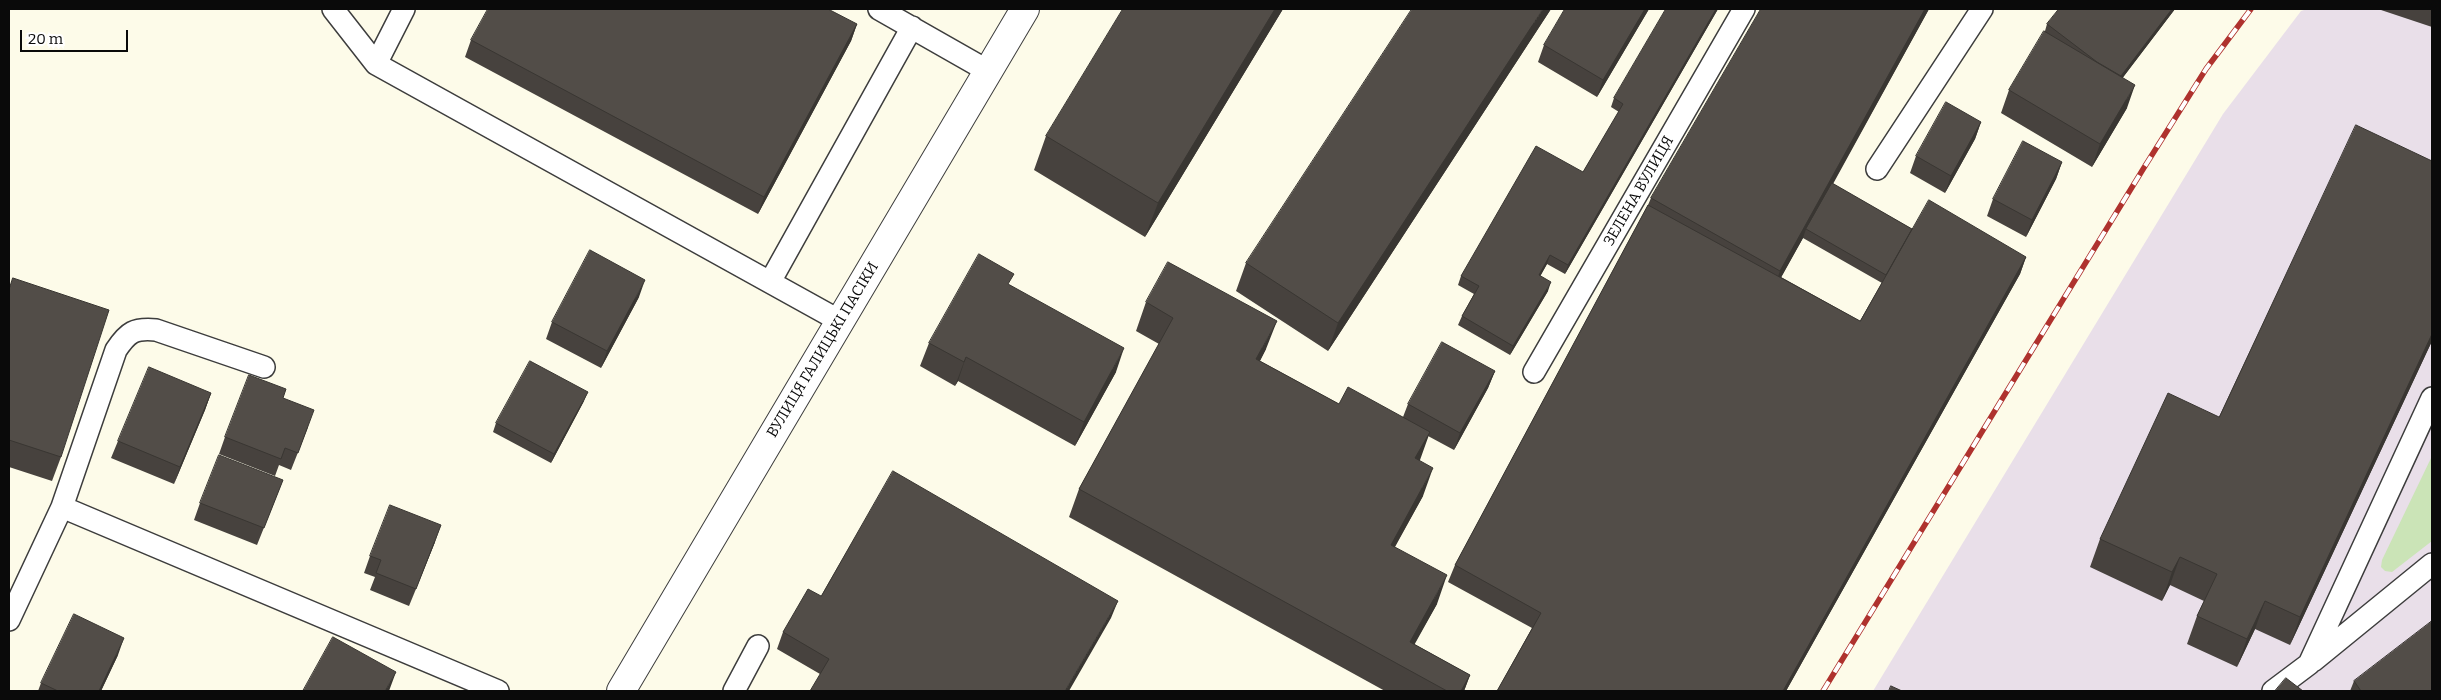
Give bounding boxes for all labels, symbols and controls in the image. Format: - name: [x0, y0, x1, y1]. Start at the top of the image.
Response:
- scale bar: [22, 20, 130, 52]
- text: 20 m: [28, 30, 63, 48]
- street label: ЗЕЛЕНА ВУЛИЦЯ: [1600, 133, 1678, 249]
- street label: ВУЛИЦЯ ГАЛИЦЬКІ ПАСІКИ: [763, 259, 883, 441]

